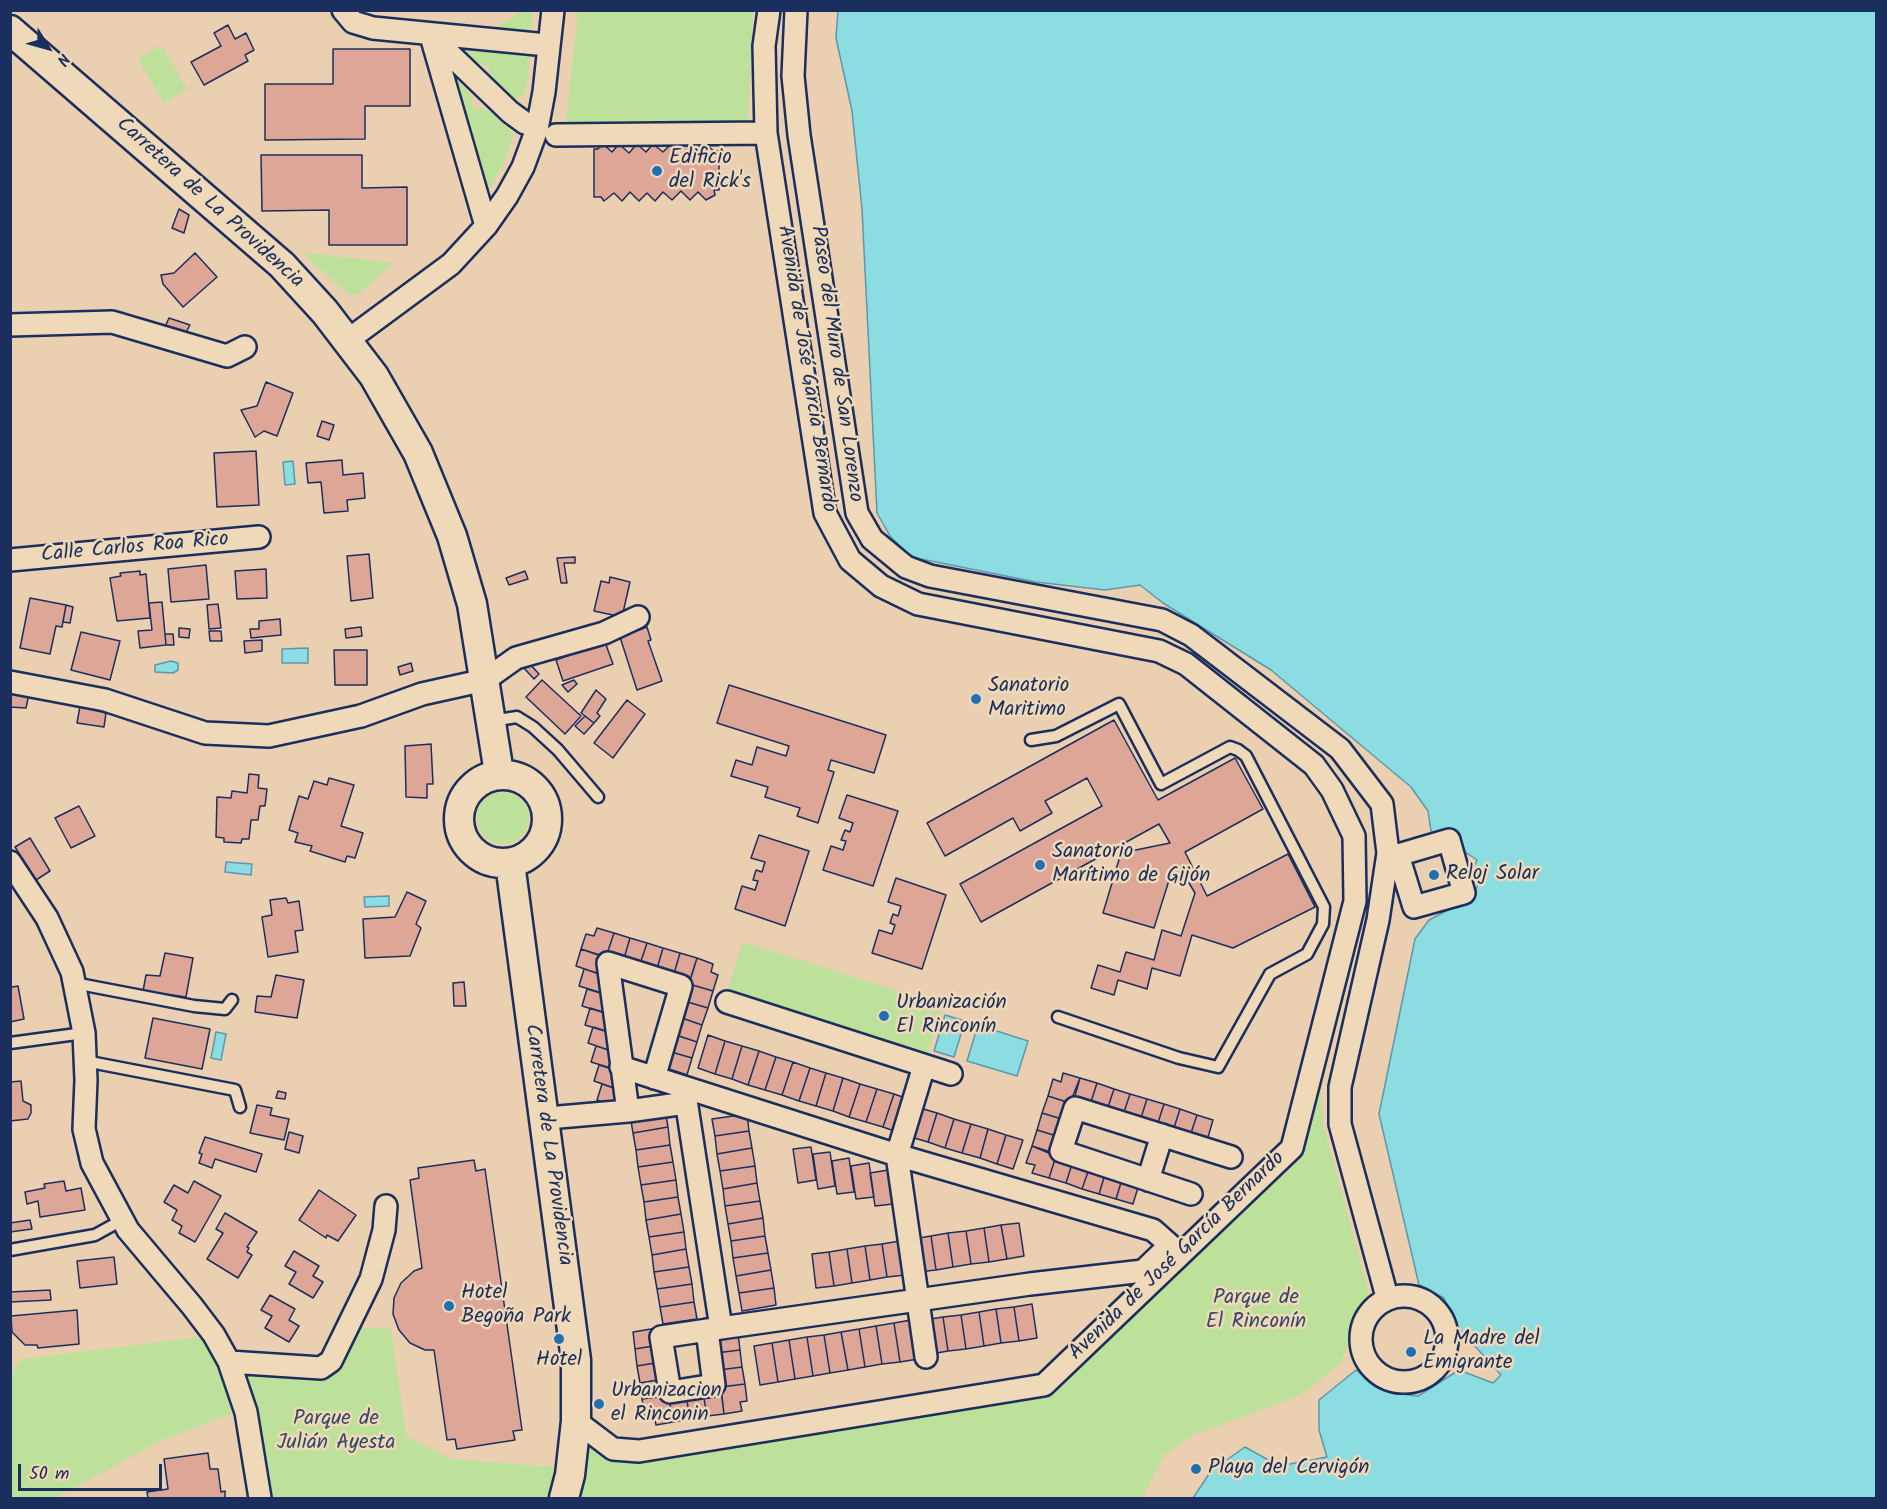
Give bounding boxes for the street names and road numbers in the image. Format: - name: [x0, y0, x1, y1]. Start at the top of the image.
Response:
- street label: Carretera de La Providencia: [110, 113, 308, 295]
- street label: Avenida de José García Bernardo: [770, 224, 840, 514]
- street label: Paseo del Muro de San Lorenzo: [803, 224, 867, 504]
- street label: Calle Carlos Roa Rico: [40, 528, 230, 570]
- street label: Carretera de La Providencia: [518, 1023, 576, 1267]
- street label: Avenida de José García Bernardo: [1065, 1147, 1291, 1367]

